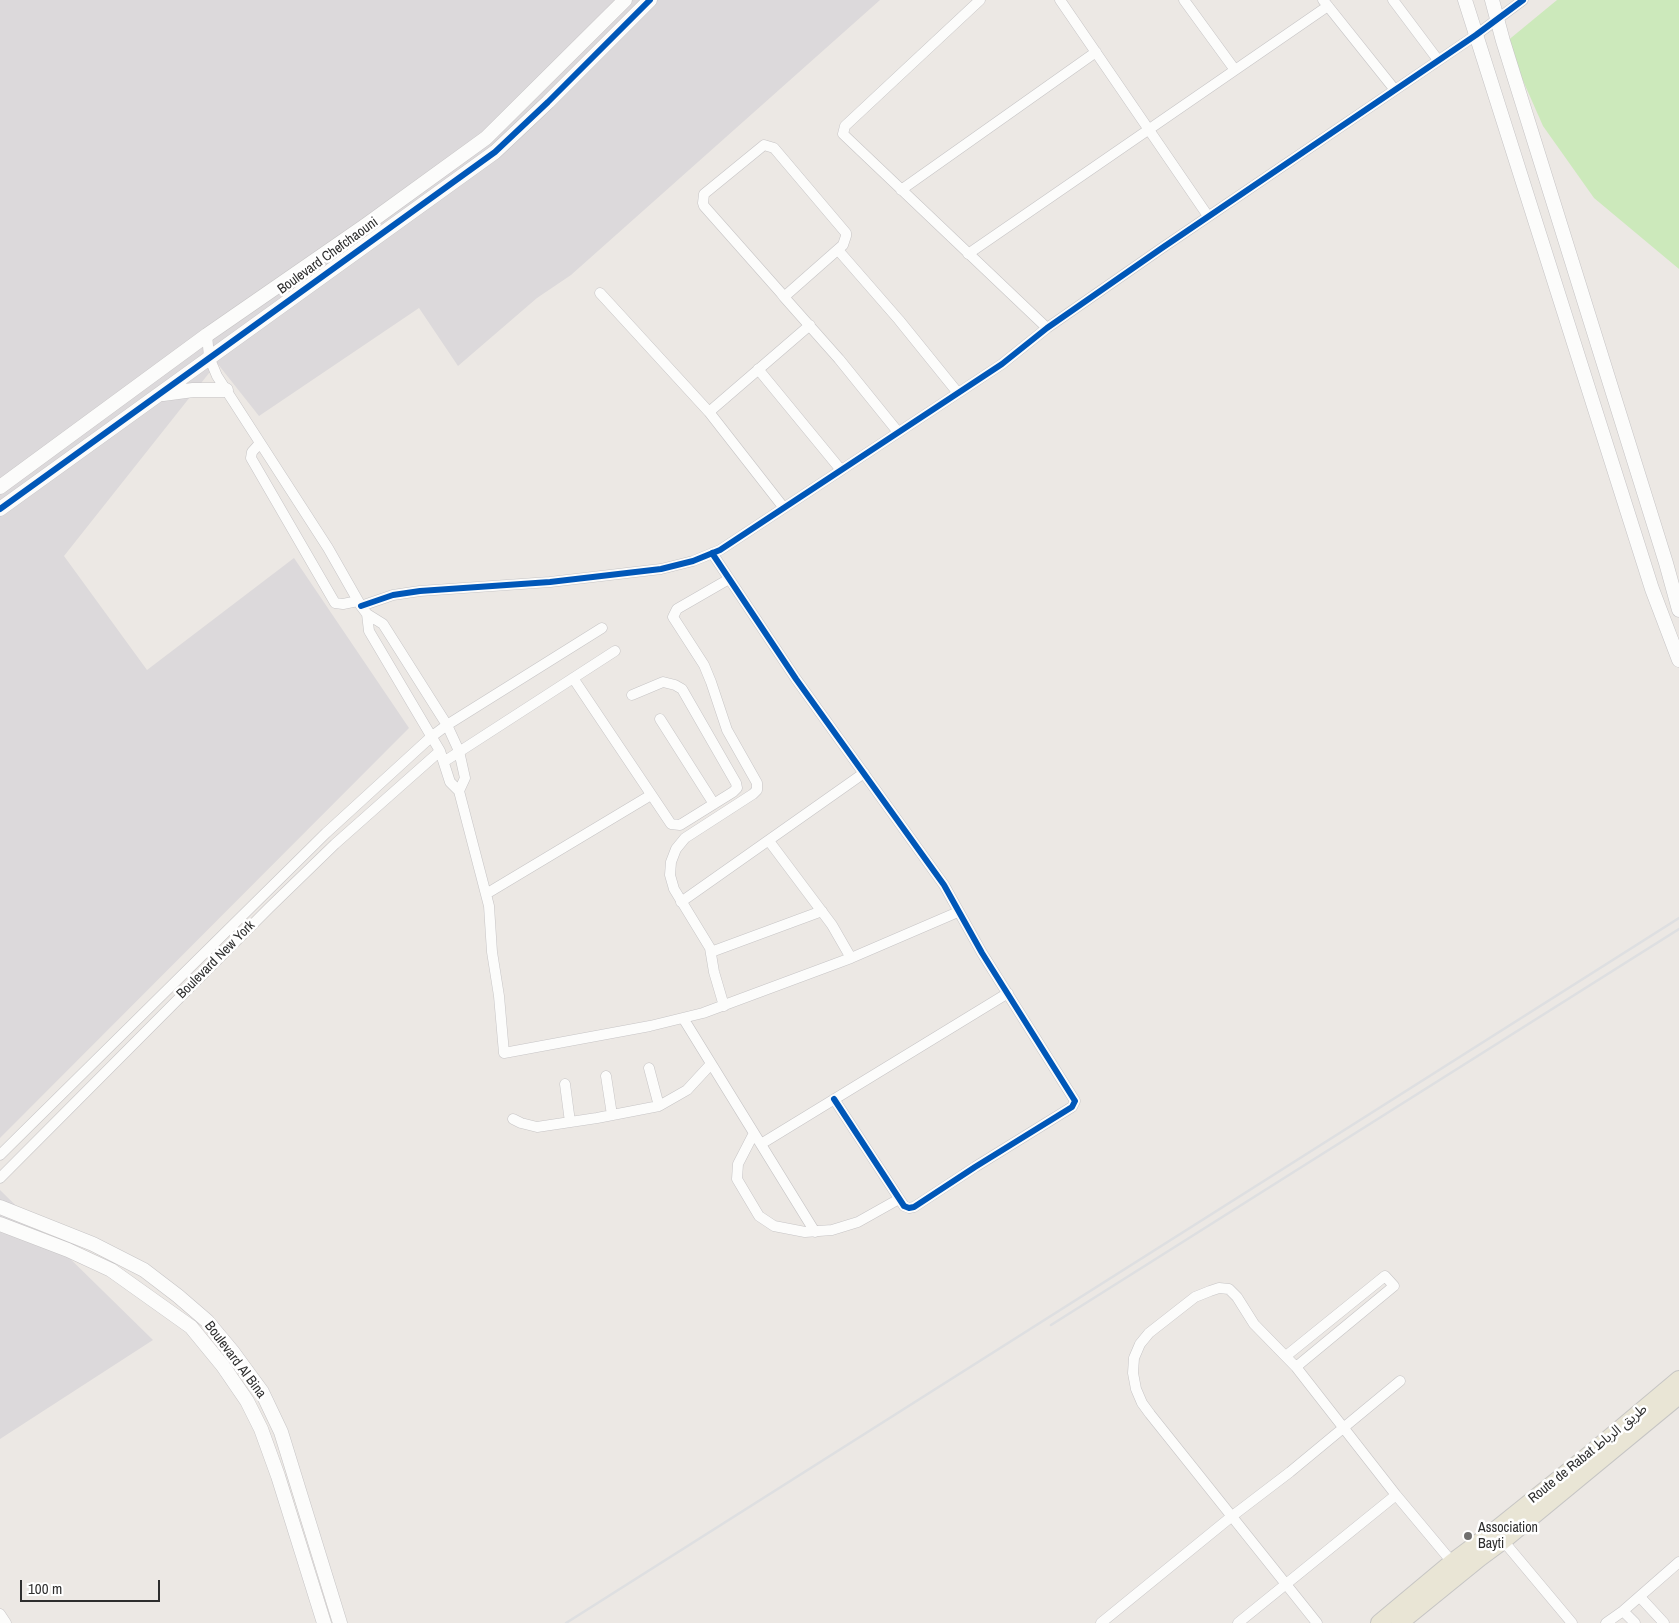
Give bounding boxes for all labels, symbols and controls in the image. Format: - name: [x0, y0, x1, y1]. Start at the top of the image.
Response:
- street label: Boulevard Chefchaouni: [275, 214, 381, 298]
- street label: Boulevard New York: [173, 917, 259, 1003]
- street label: Boulevard Al Bina: [201, 1318, 269, 1402]
- street label: Route de Rabat طريق الرباط: [1525, 1401, 1651, 1507]
- place label: Association Bayti: [1478, 1520, 1538, 1552]
- marker: Association Bayti: [1462, 1530, 1474, 1542]
- scale bar: [22, 1570, 162, 1602]
- text: 100 m: [28, 1578, 62, 1599]

